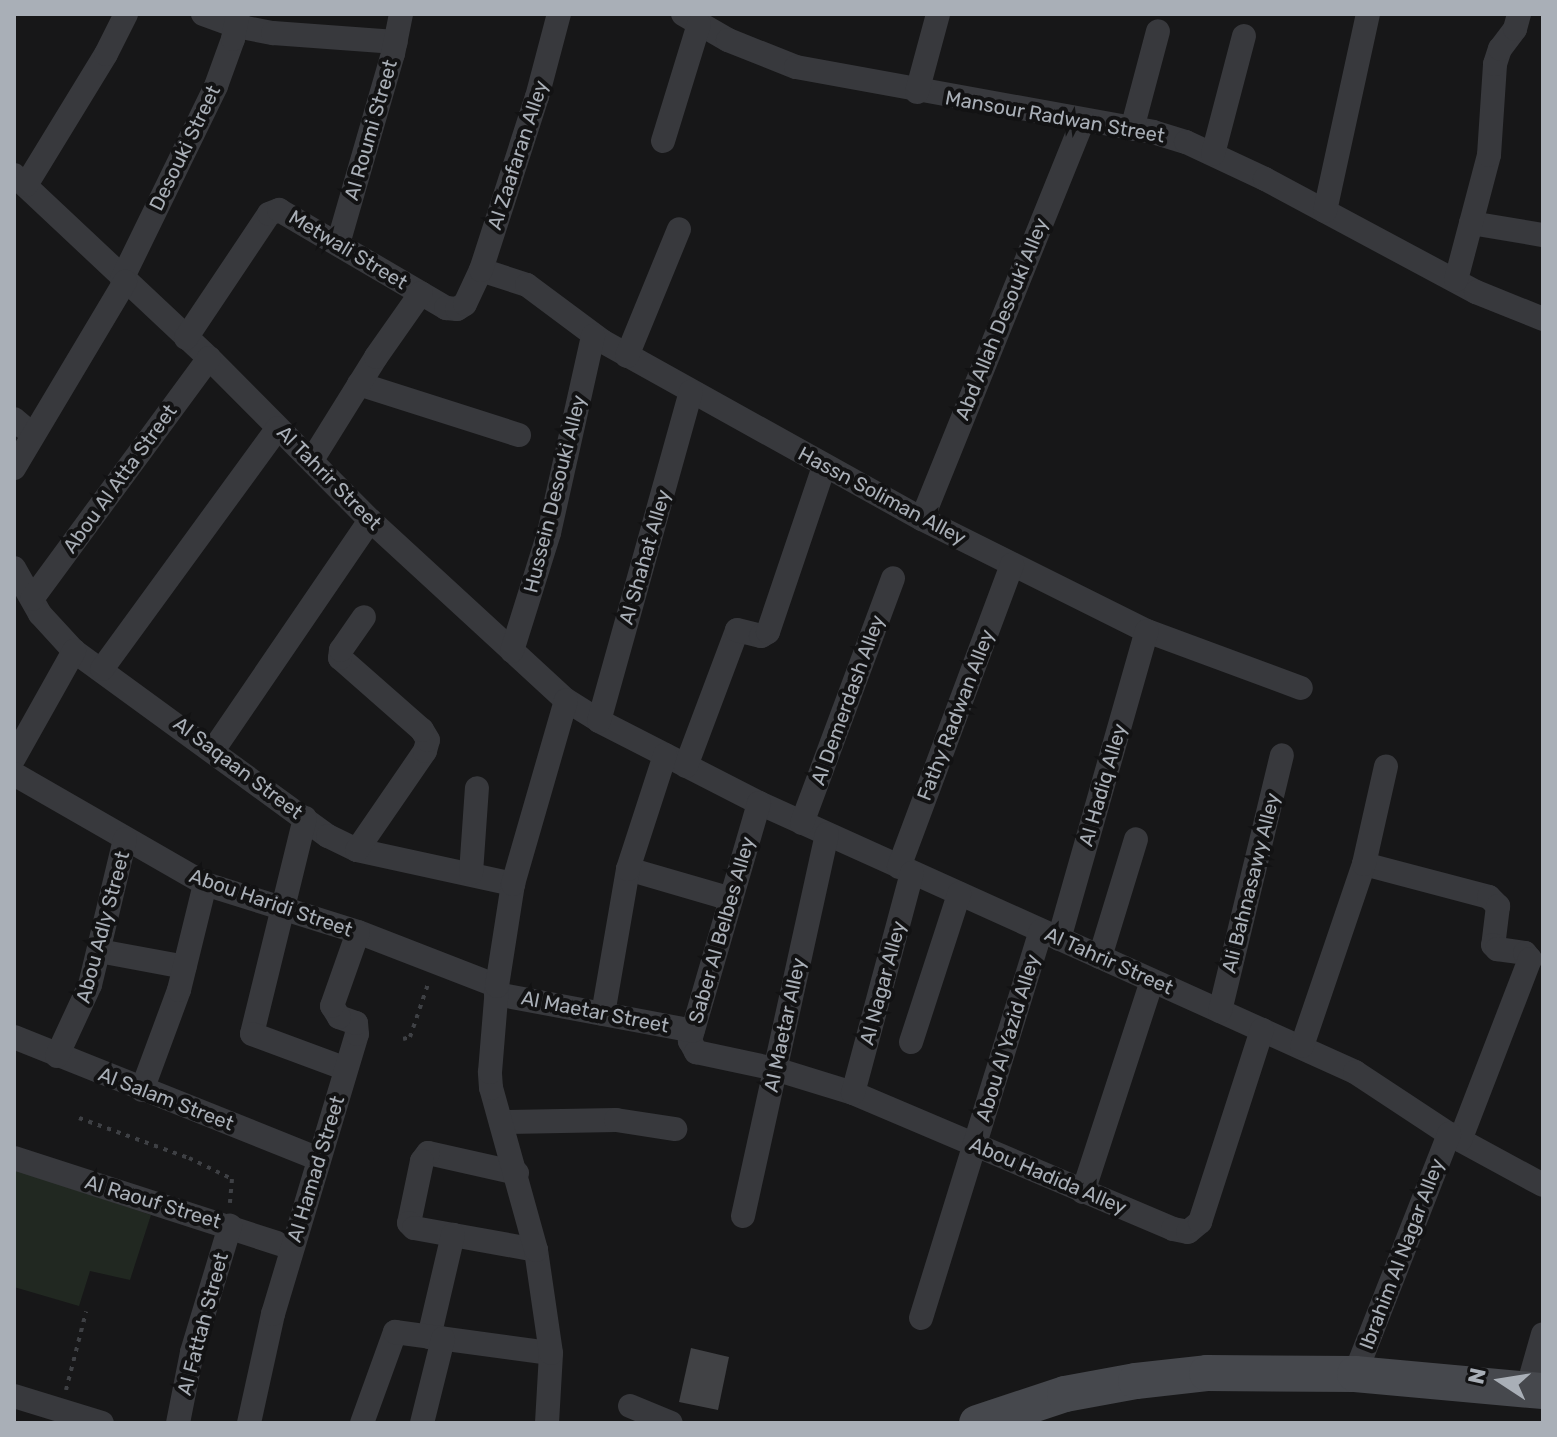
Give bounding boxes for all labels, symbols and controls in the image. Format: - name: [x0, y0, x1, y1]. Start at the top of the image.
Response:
- street label: Al Roumi Street: [339, 57, 403, 203]
- street label: Al Zaafaran Alley: [482, 77, 554, 233]
- street label: Desouki Street: [144, 81, 226, 215]
- street label: Mansour Radwan Street: [943, 86, 1167, 148]
- street label: Metwali Street: [284, 205, 412, 295]
- street label: Abd Allah Desouki Alley: [950, 214, 1054, 424]
- street label: Hussein Desouki Alley: [519, 392, 591, 596]
- street label: Abou Al Atta Street: [58, 399, 182, 559]
- street label: Al Tahrir Street: [271, 420, 387, 536]
- street label: Hassn Soliman Alley: [794, 441, 970, 551]
- street label: Al Shahat Alley: [614, 487, 676, 627]
- street label: Al Demerdash Alley: [806, 611, 890, 789]
- street label: Fathy Radwan Alley: [912, 626, 1000, 804]
- street label: Al Saqaan Street: [169, 712, 307, 824]
- street label: Al Hadiq Alley: [1074, 721, 1132, 849]
- street label: Ali Bahnasawy Alley: [1217, 790, 1285, 976]
- street label: Saber Al Belbes Alley: [684, 833, 760, 1027]
- street label: Abou Adly Street: [71, 848, 135, 1006]
- street label: Abou Haridi Street: [186, 864, 356, 942]
- street label: Al Nagar Alley: [855, 918, 911, 1048]
- street label: Al Tahrir Street: [1041, 922, 1177, 1000]
- street label: Abou Al Yazid Alley: [971, 950, 1045, 1126]
- street label: Al Maetar Alley: [759, 955, 811, 1095]
- street label: Al Maetar Street: [519, 986, 671, 1038]
- street label: Al Salam Street: [95, 1062, 237, 1136]
- street label: Al Hamad Street: [282, 1093, 350, 1245]
- street label: Abou Hadida Alley: [966, 1132, 1130, 1220]
- street label: Ibrahim Al Nagar Alley: [1354, 1154, 1450, 1354]
- street label: Al Raouf Street: [82, 1170, 224, 1234]
- street label: Al Fattah Street: [172, 1250, 234, 1398]
- north arrow: [1461, 1341, 1541, 1421]
- text: N: [1462, 1365, 1492, 1386]

